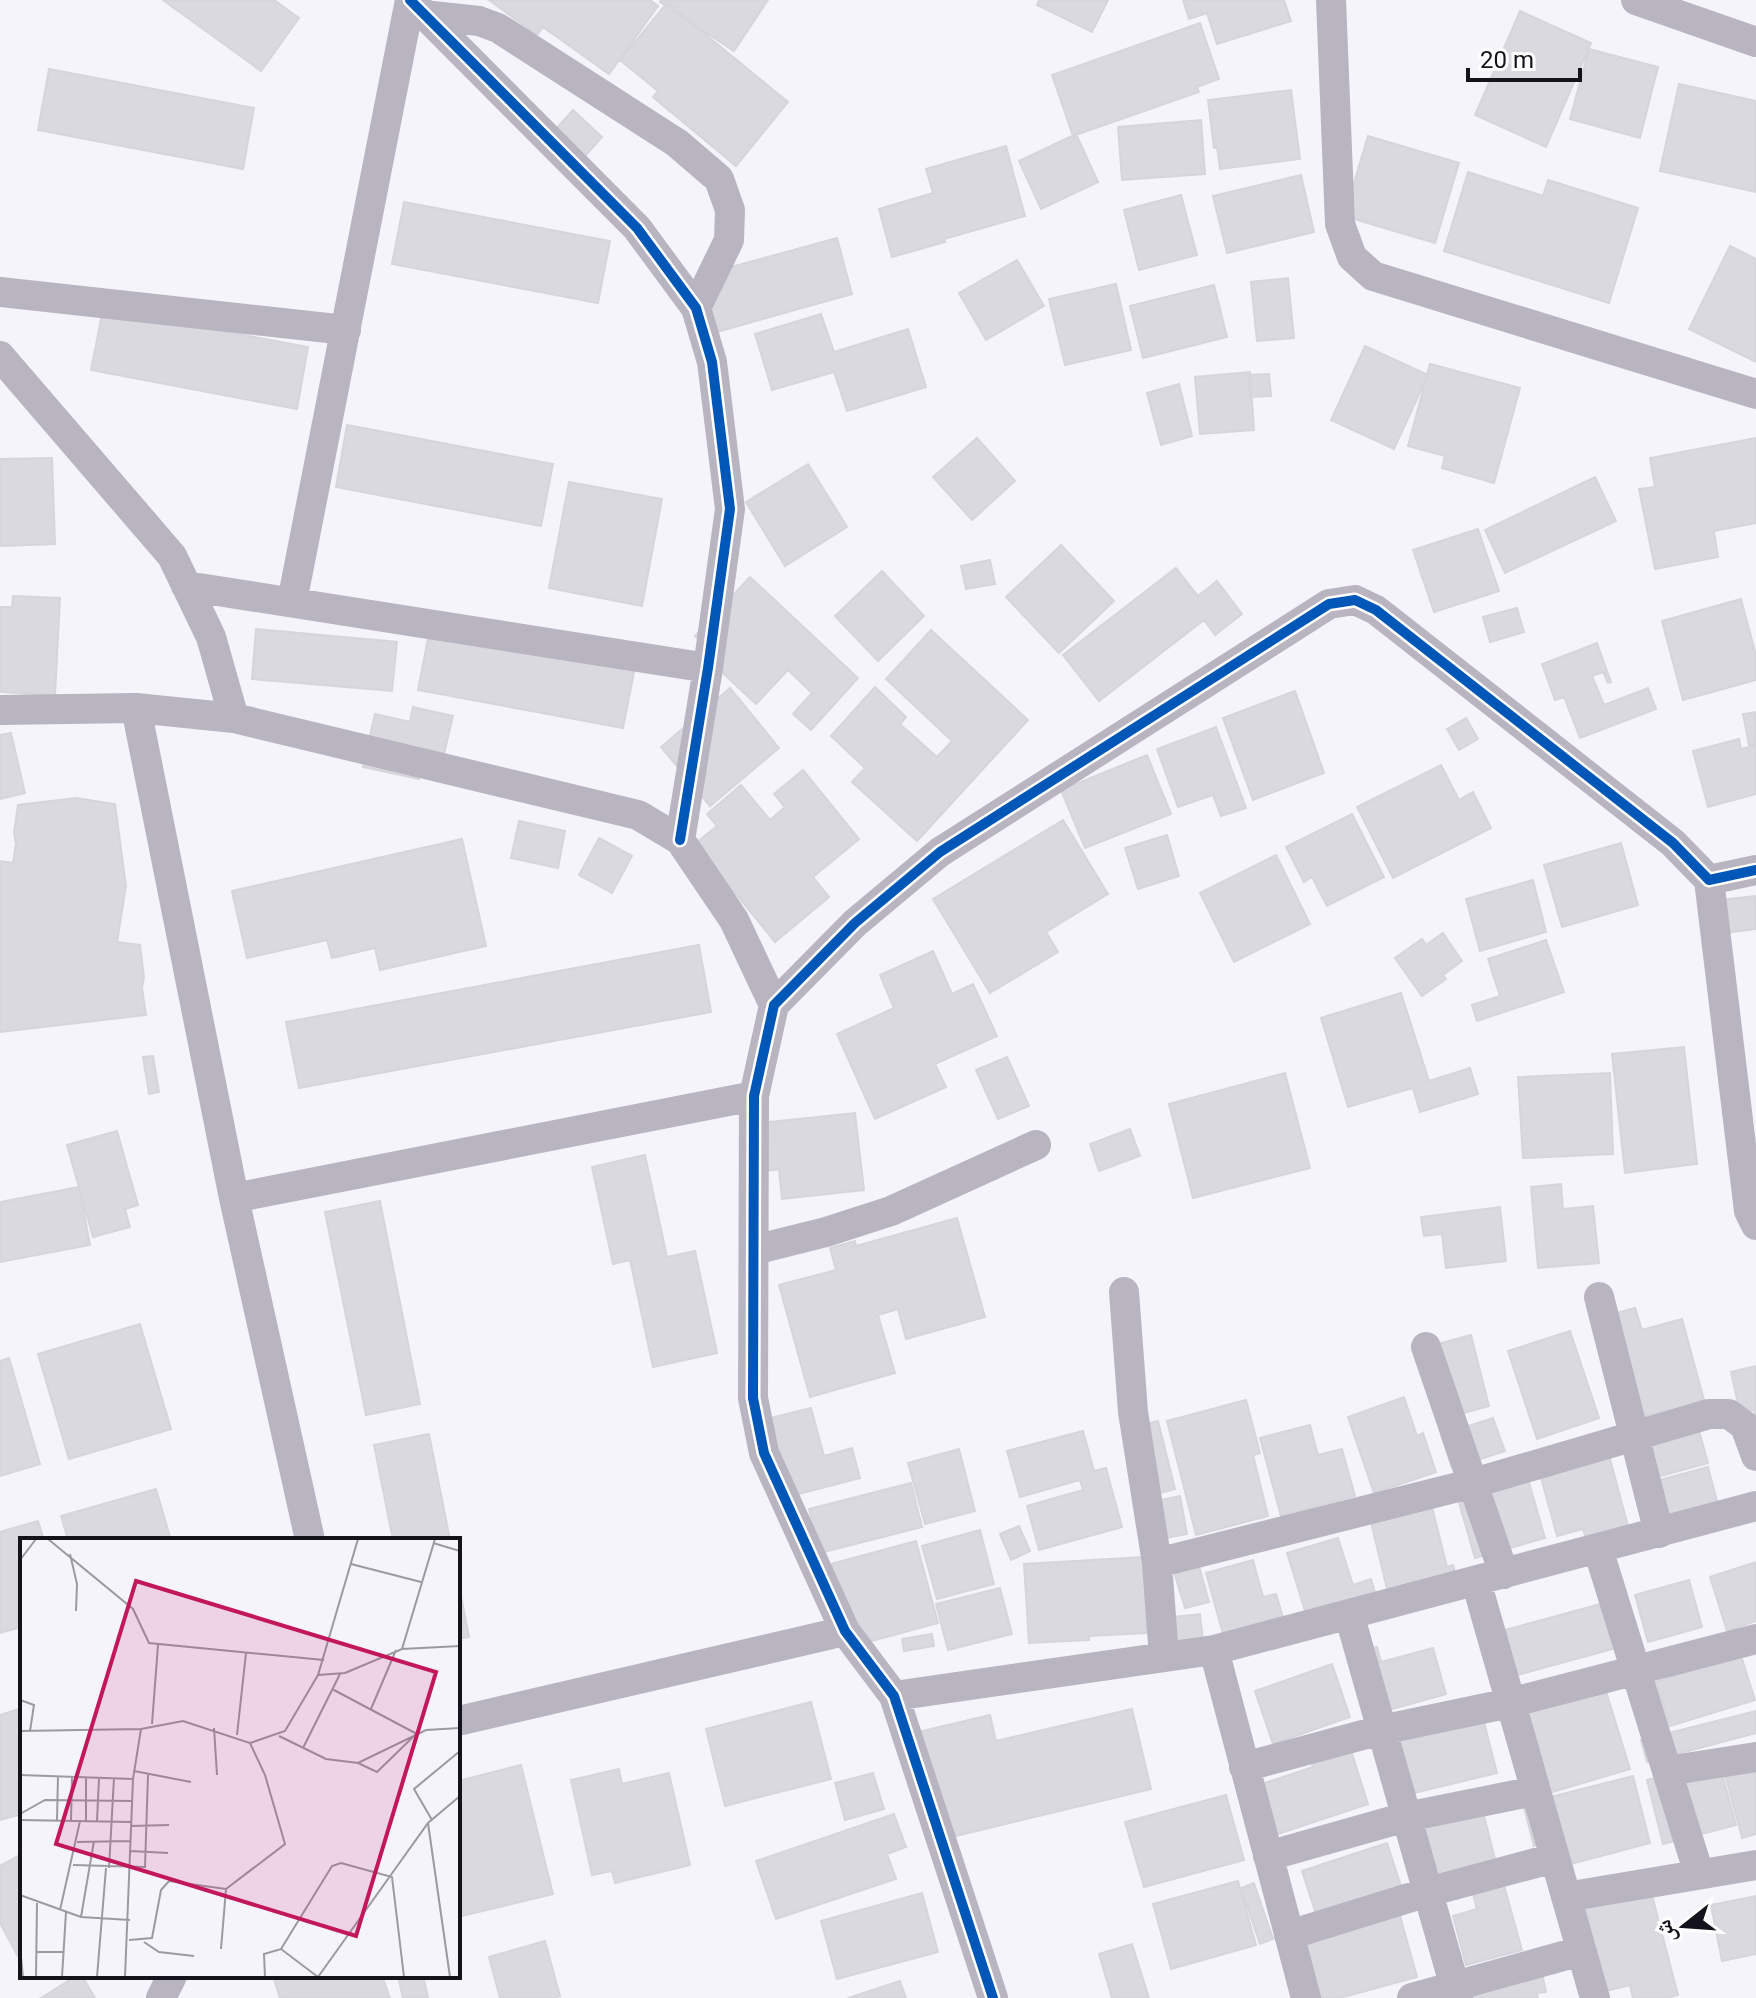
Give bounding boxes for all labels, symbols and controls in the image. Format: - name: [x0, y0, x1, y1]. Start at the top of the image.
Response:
- scale bar: [1468, 32, 1580, 82]
- text: 20 m: [1480, 46, 1534, 74]
- inset map: [20, 1538, 460, 1978]
- north arrow: [1644, 1886, 1724, 1966]
- text: ش: [1650, 1917, 1682, 1947]

